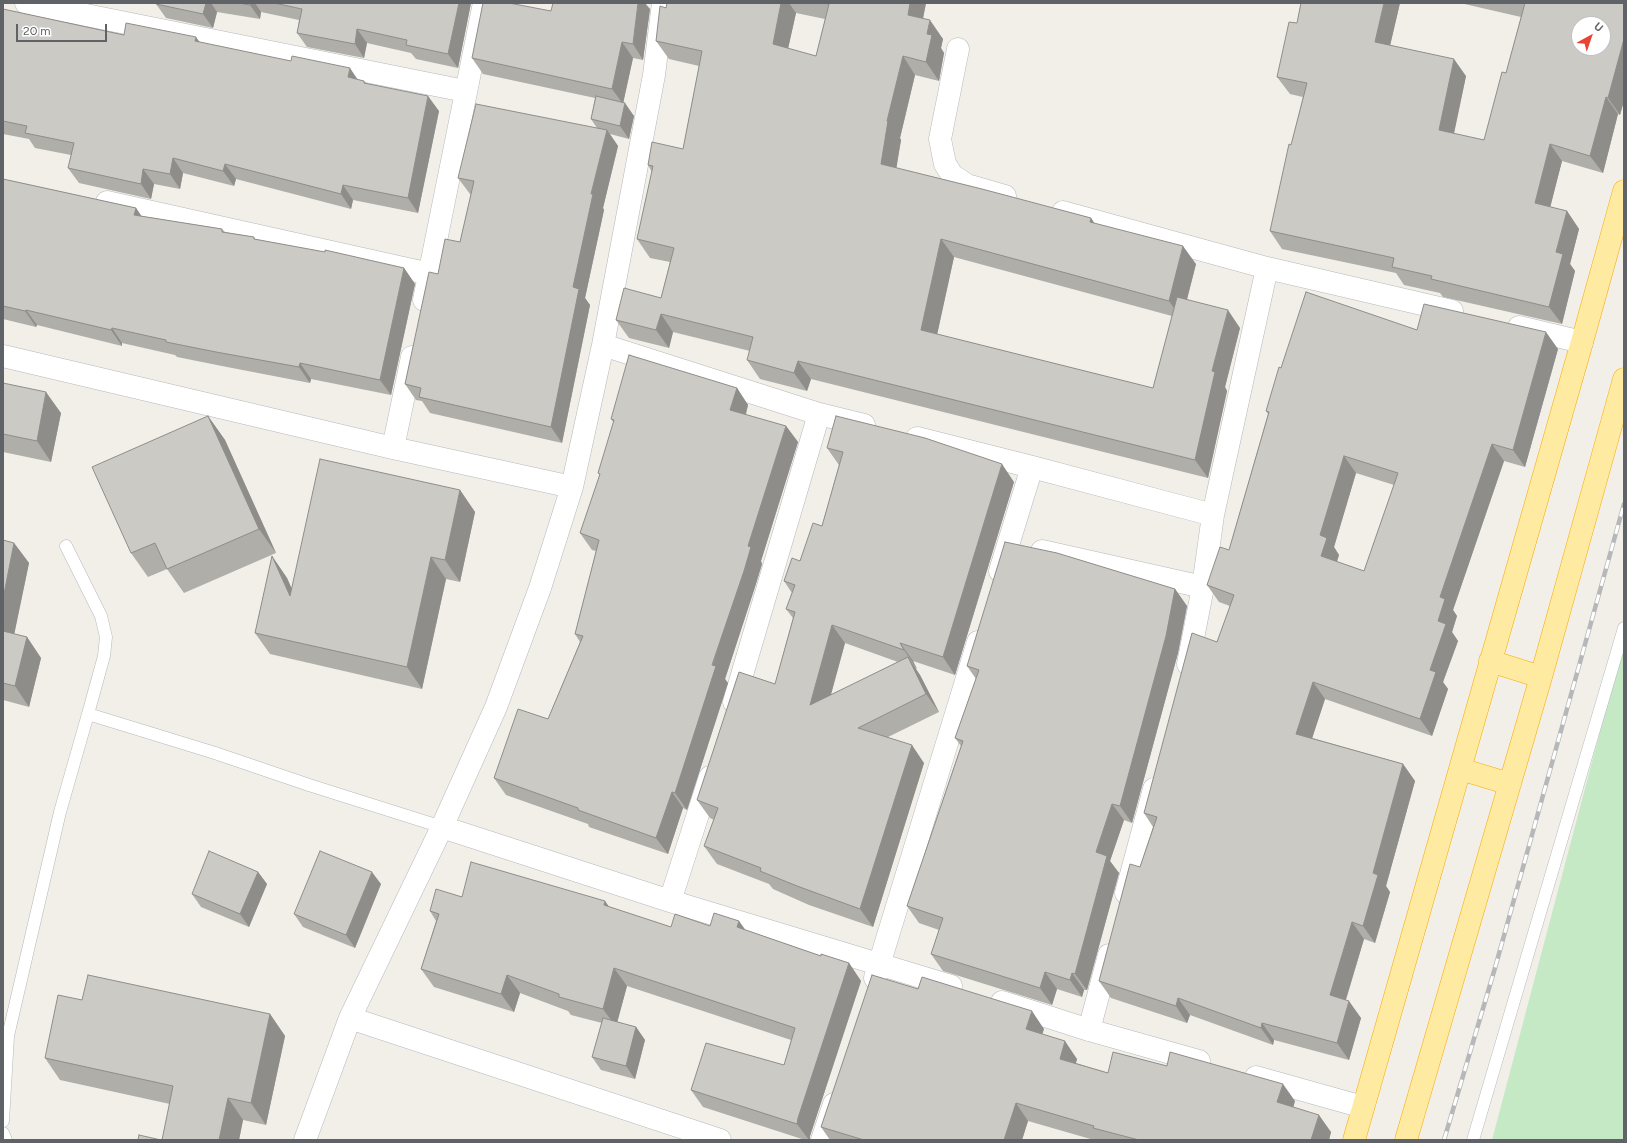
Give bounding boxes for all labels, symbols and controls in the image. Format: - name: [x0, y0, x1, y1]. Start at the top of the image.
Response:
- scale bar: [18, 16, 109, 42]
- north arrow: [1571, 16, 1611, 56]
- text: U: [1591, 20, 1606, 35]
- text: 20 m: [23, 24, 51, 38]

